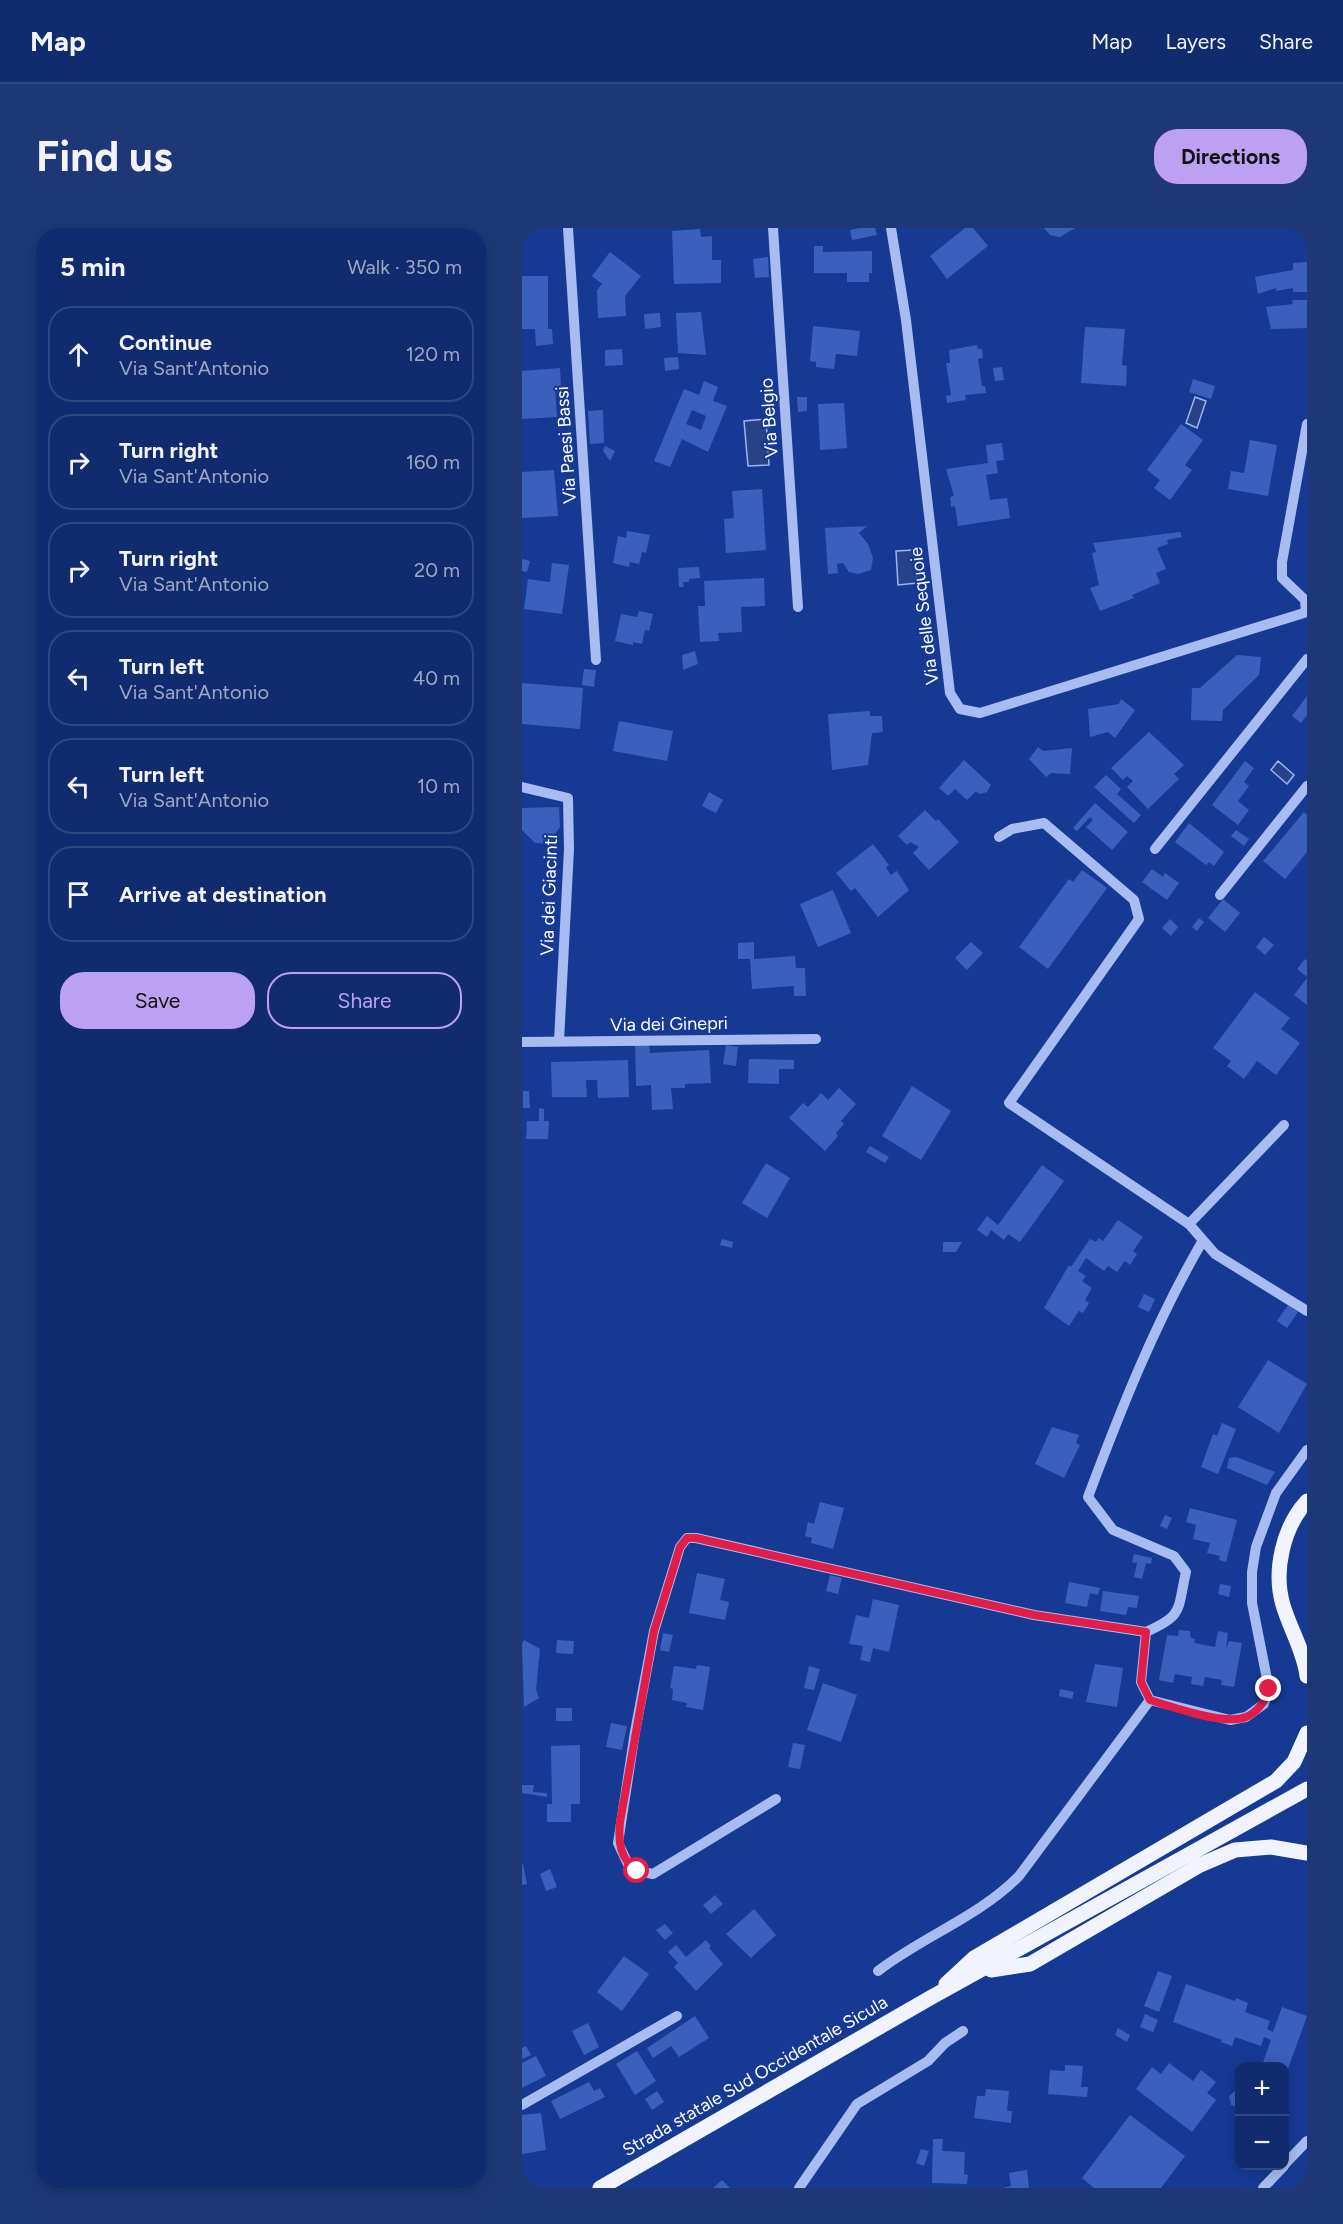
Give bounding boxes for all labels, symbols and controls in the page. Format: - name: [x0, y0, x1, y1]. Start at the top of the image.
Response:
- text: Map: [30, 24, 86, 58]
- text: Map: [1092, 29, 1132, 54]
- text: Layers: [1165, 29, 1226, 54]
- text: Share: [1259, 29, 1313, 54]
- button: Directions: [1154, 129, 1307, 184]
- text: Find us: [36, 131, 173, 182]
- text: 5 min: [60, 251, 126, 283]
- text: Walk · 350 m: [347, 255, 462, 279]
- text: Continue: [119, 329, 212, 356]
- icon: ahead: [62, 338, 95, 371]
- text: 120 m: [406, 342, 460, 366]
- text: Via Sant'Antonio: [119, 356, 269, 380]
- street label: Via Belgio: [755, 377, 783, 459]
- street label: Via Paesi Bassi: [551, 386, 581, 504]
- text: Turn right: [119, 437, 218, 464]
- icon: right: [62, 446, 95, 479]
- text: 160 m: [406, 450, 460, 474]
- text: Via Sant'Antonio: [119, 464, 269, 488]
- text: Turn right: [119, 545, 218, 572]
- street label: Via delle Sequoie: [905, 546, 943, 686]
- icon: right: [62, 554, 95, 587]
- text: 20 m: [414, 558, 460, 582]
- text: Via Sant'Antonio: [119, 572, 269, 596]
- text: Turn left: [119, 653, 205, 680]
- icon: left: [62, 662, 95, 695]
- text: 40 m: [413, 666, 460, 690]
- text: Via Sant'Antonio: [119, 680, 269, 704]
- text: Turn left: [119, 761, 205, 788]
- icon: left: [62, 770, 95, 803]
- text: 10 m: [417, 774, 460, 798]
- text: Via Sant'Antonio: [119, 788, 269, 812]
- street label: Via dei Giacinti: [536, 834, 562, 956]
- icon: arrive: [62, 878, 95, 911]
- text: Arrive at destination: [119, 881, 327, 908]
- button: Save: [60, 972, 255, 1029]
- button: Share: [267, 972, 462, 1029]
- street label: Via dei Ginepri: [610, 1012, 728, 1036]
- route end: [1255, 1675, 1281, 1701]
- route start: [623, 1857, 649, 1883]
- street label: Strada statale Sud Occidentale Sicula: [619, 1991, 891, 2161]
- map controls: [1235, 2062, 1289, 2170]
- button: +: [1235, 2062, 1289, 2116]
- button: −: [1235, 2116, 1289, 2170]

